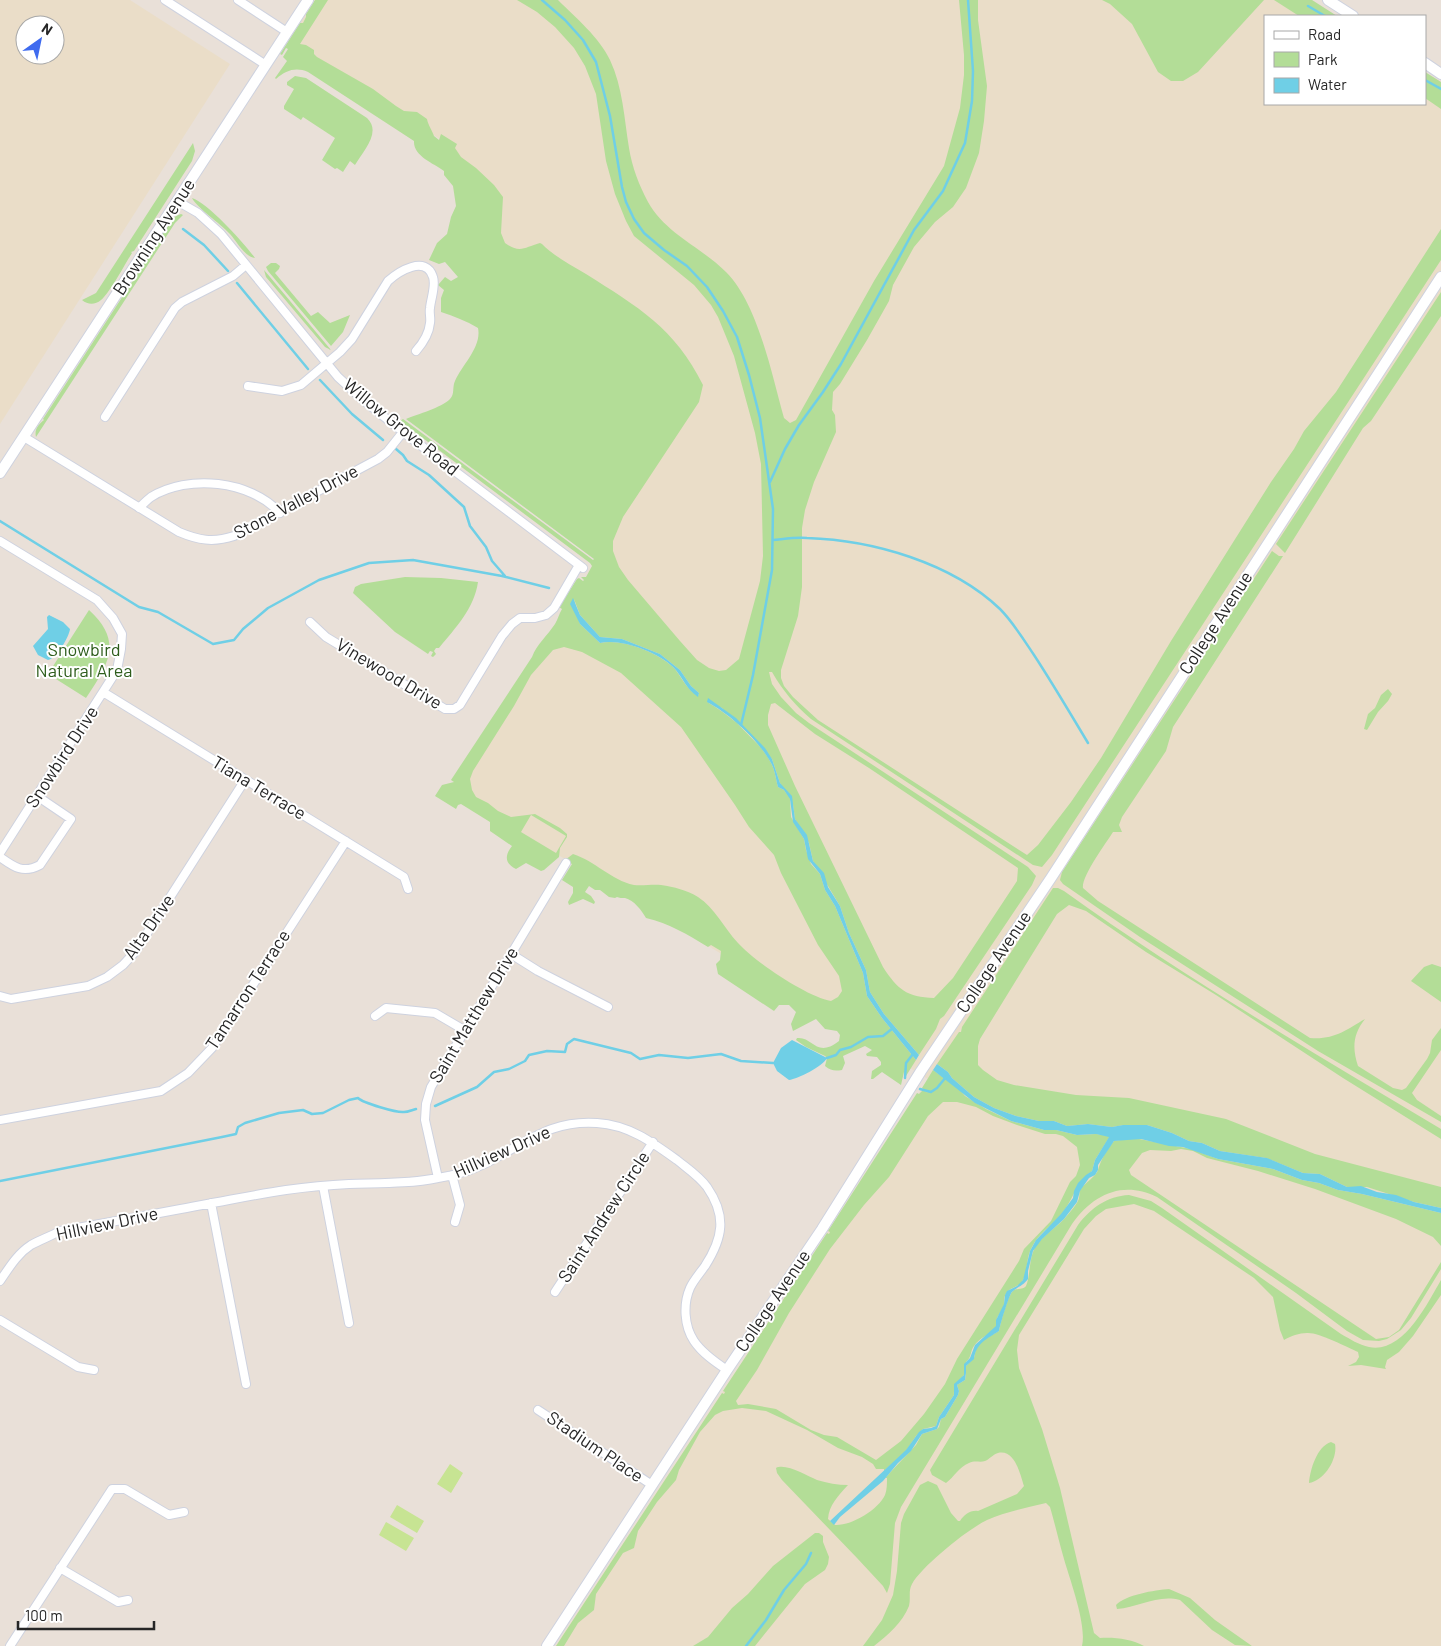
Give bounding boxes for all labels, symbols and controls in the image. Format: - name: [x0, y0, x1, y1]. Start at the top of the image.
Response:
- north arrow: [15, 15, 65, 65]
- legend: [1264, 15, 1426, 105]
- text: N: [39, 19, 56, 38]
- text: Road: [1308, 25, 1341, 43]
- text: Park: [1308, 50, 1338, 68]
- text: Water: [1308, 75, 1347, 93]
- street label: Browning Avenue: [107, 174, 199, 299]
- street label: Willow Grove Road: [339, 373, 464, 480]
- street label: Stone Valley Drive: [229, 459, 362, 543]
- street label: College Avenue: [1174, 567, 1257, 678]
- street label: Vinewood Drive: [332, 633, 447, 713]
- park label: Snowbird Natural Area: [35, 638, 133, 681]
- street label: Snowbird Drive: [20, 701, 102, 811]
- street label: Tiana Terrace: [208, 750, 311, 824]
- street label: Alta Drive: [118, 890, 179, 963]
- street label: College Avenue: [951, 906, 1035, 1017]
- street label: Tamarron Terrace: [200, 925, 294, 1054]
- street label: Saint Matthew Drive: [424, 942, 522, 1087]
- street label: Hillview Drive: [450, 1120, 553, 1182]
- street label: Saint Andrew Circle: [553, 1147, 654, 1286]
- street label: Hillview Drive: [54, 1201, 160, 1245]
- street label: College Avenue: [730, 1245, 814, 1356]
- street label: Stadium Place: [543, 1406, 648, 1487]
- scale bar: [18, 1598, 154, 1630]
- text: 100 m: [25, 1606, 63, 1624]

